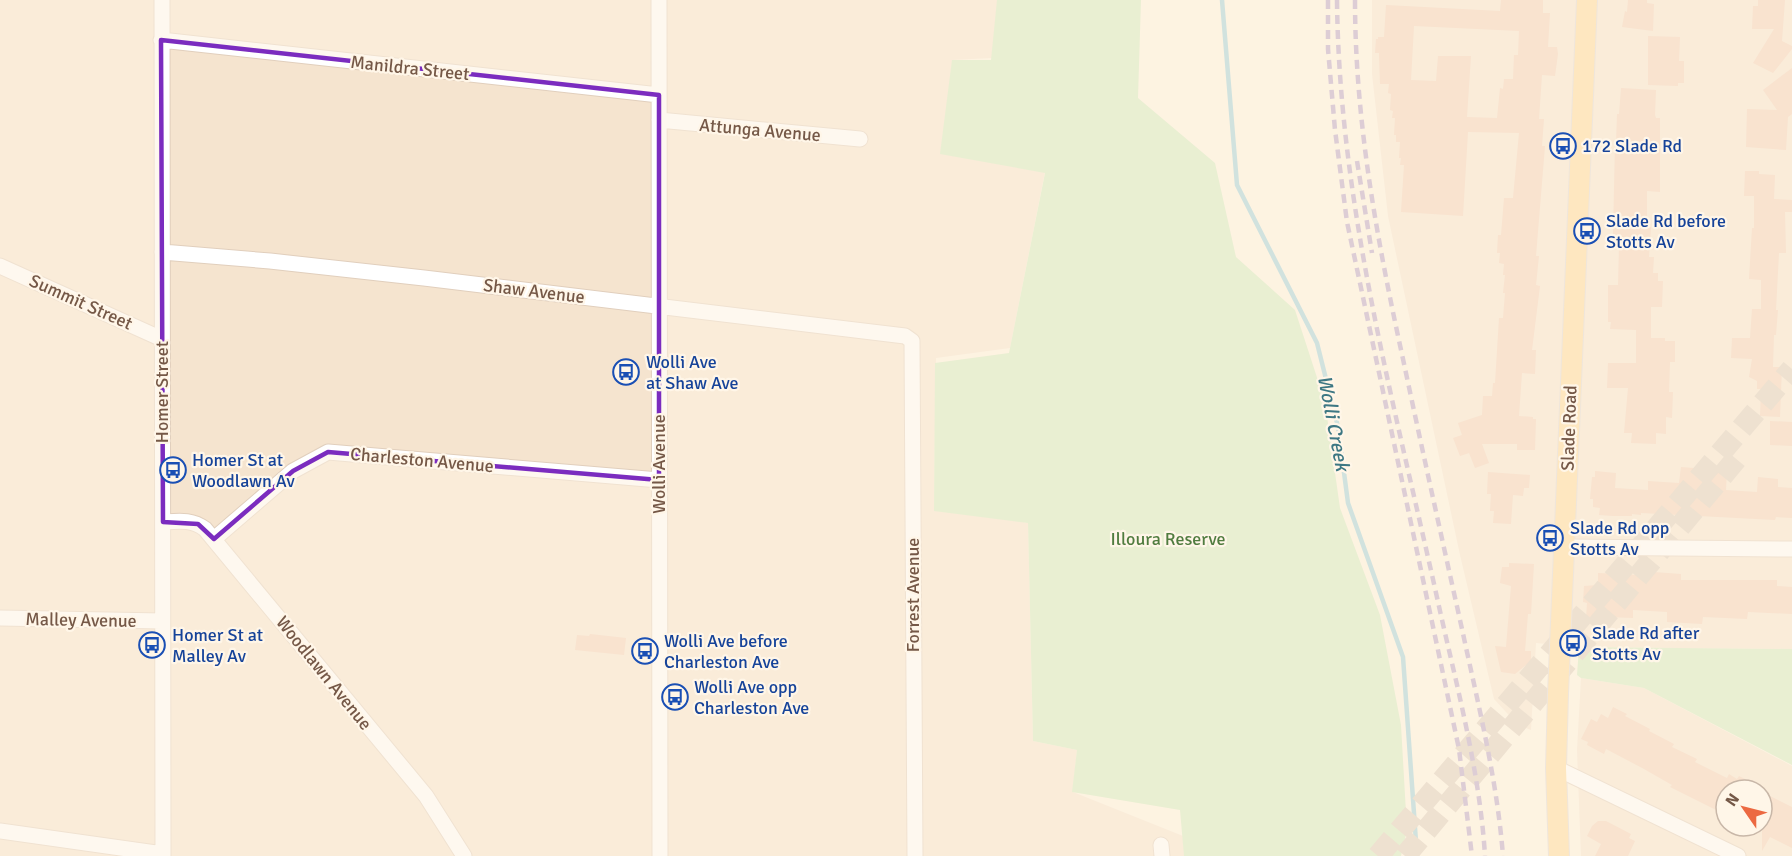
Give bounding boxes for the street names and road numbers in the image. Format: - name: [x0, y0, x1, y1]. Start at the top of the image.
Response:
- street label: Manildra Street: [349, 51, 471, 85]
- street label: Attunga Avenue: [698, 114, 822, 146]
- street label: Summit Street: [26, 269, 136, 335]
- street label: Shaw Avenue: [482, 274, 586, 308]
- street label: Homer Street: [151, 341, 173, 443]
- street label: Slade Road: [1557, 385, 1581, 471]
- street label: Wolli Avenue: [648, 414, 670, 514]
- street label: Charleston Avenue: [349, 443, 495, 477]
- street label: Forrest Avenue: [902, 538, 924, 652]
- street label: Malley Avenue: [25, 608, 137, 632]
- street label: Woodlawn Avenue: [271, 612, 377, 734]

